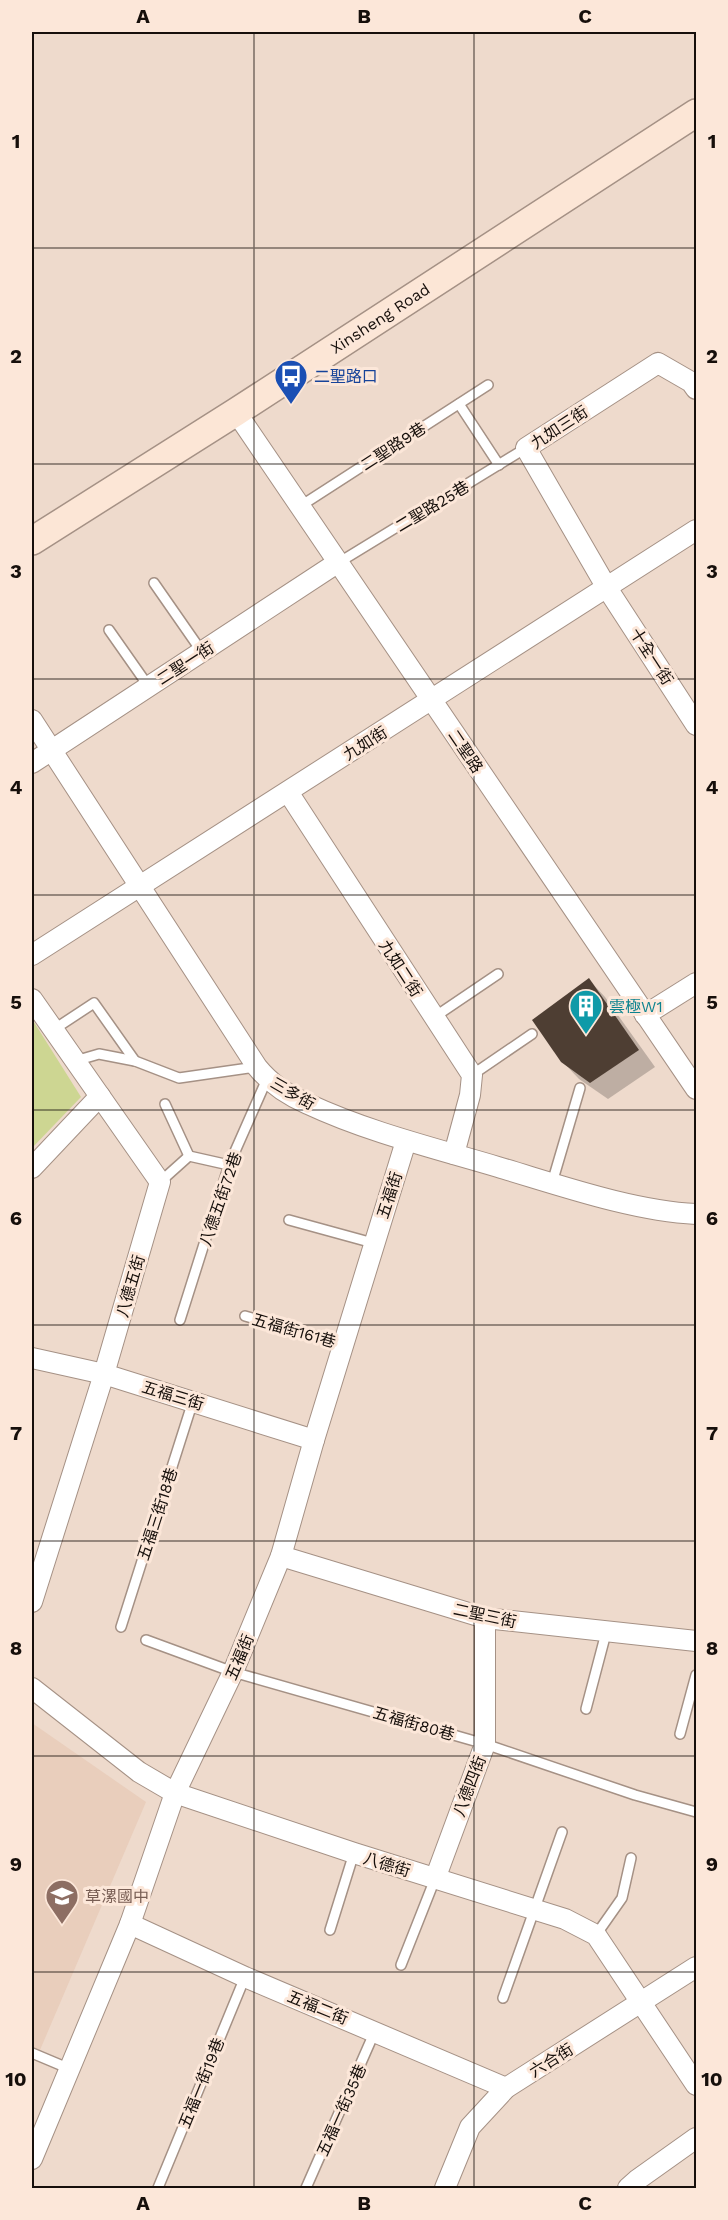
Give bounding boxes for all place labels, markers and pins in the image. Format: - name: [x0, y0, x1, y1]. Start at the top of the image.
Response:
- bus stop icon: 二聖路口: [273, 358, 309, 405]
- place label: 二聖路口: [314, 367, 378, 386]
- building icon: 雲極W1: [568, 988, 604, 1035]
- place label: 雲極W1: [609, 997, 663, 1016]
- school or university icon: 草漯國中: [44, 1878, 80, 1925]
- place label: 草漯國中: [85, 1887, 149, 1906]

